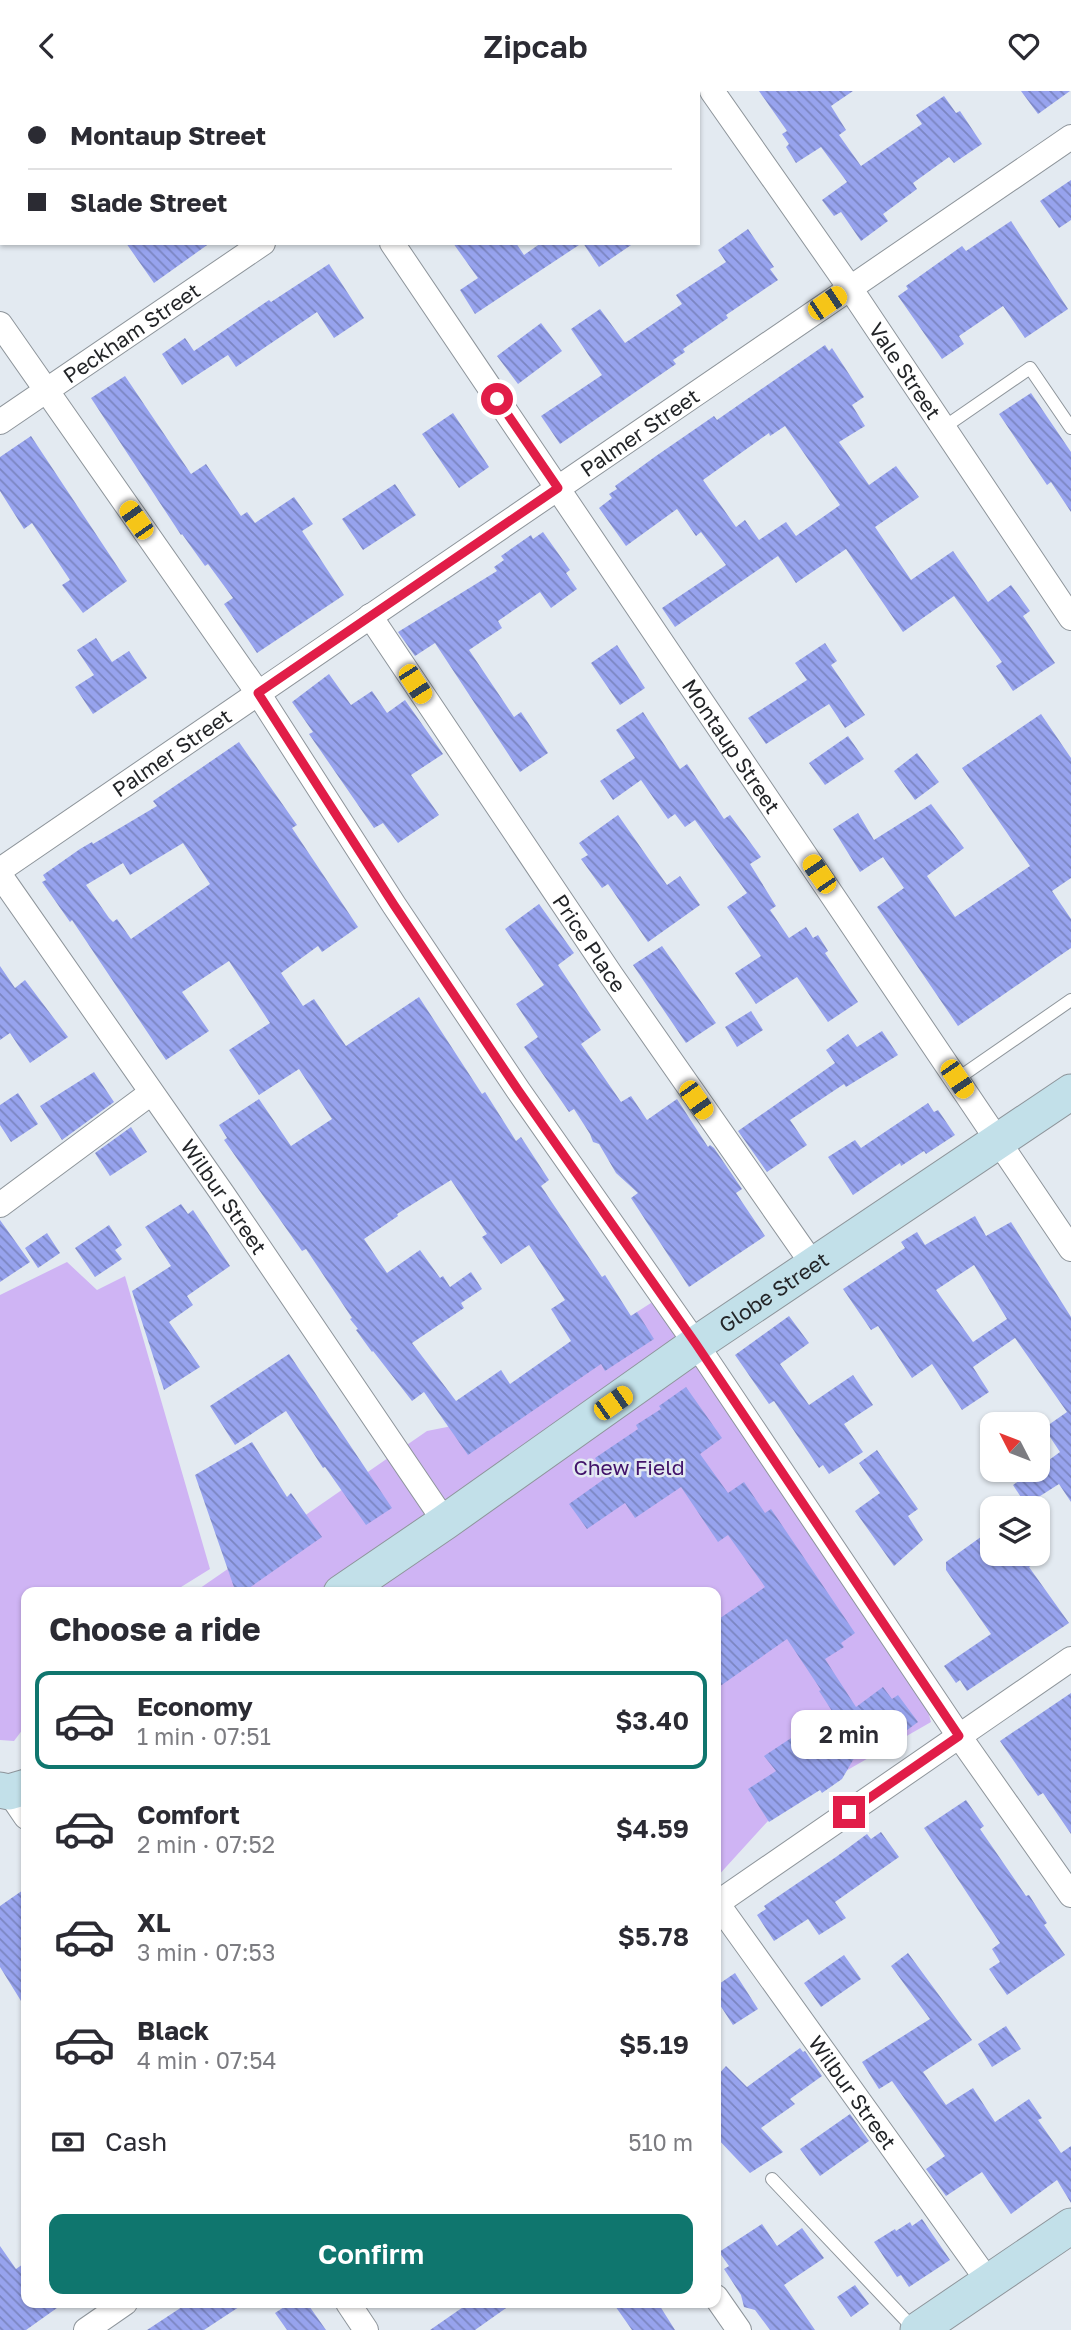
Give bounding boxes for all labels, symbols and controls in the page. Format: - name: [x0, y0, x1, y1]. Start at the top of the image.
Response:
- icon: back: [28, 27, 66, 65]
- text: Zipcab: [483, 27, 588, 65]
- icon: heart: [1005, 27, 1043, 65]
- text: Montaup Street: [70, 120, 266, 151]
- text: Slade Street: [70, 187, 227, 218]
- street label: Peckham Street: [58, 277, 205, 388]
- car: [804, 283, 851, 323]
- street label: Vale Street: [864, 317, 947, 424]
- street label: Palmer Street: [575, 382, 704, 482]
- route start: [481, 383, 513, 415]
- car: [116, 497, 157, 543]
- car: [395, 661, 436, 707]
- street label: Montaup Street: [677, 674, 786, 818]
- street label: Palmer Street: [107, 703, 236, 802]
- car: [799, 851, 840, 897]
- street label: Price Place: [547, 889, 632, 997]
- car: [937, 1056, 978, 1102]
- car: [676, 1077, 717, 1123]
- street label: Wilbur Street: [175, 1134, 273, 1259]
- street label: Globe Street: [714, 1246, 833, 1338]
- car: [590, 1382, 637, 1424]
- north arrow: [980, 1412, 1050, 1482]
- map controls: [980, 1412, 1050, 1566]
- park label: Chew Field: [573, 1454, 685, 1480]
- button: layers: [980, 1496, 1050, 1566]
- text: Choose a ride: [49, 1610, 261, 1648]
- icon: car: [53, 1689, 116, 1752]
- text: Economy: [137, 1691, 253, 1722]
- text: $3.40: [615, 1705, 689, 1736]
- callout: 2 min: [791, 1711, 907, 1759]
- text: 2 min: [819, 1720, 879, 1748]
- text: 1 min · 07:51: [137, 1722, 271, 1750]
- route end: [833, 1796, 865, 1828]
- icon: car: [53, 1797, 116, 1860]
- text: Comfort: [137, 1799, 240, 1830]
- text: $4.59: [616, 1813, 689, 1844]
- text: 2 min · 07:52: [137, 1830, 275, 1858]
- icon: car: [53, 1905, 116, 1968]
- text: XL: [137, 1907, 171, 1938]
- text: $5.78: [618, 1921, 689, 1952]
- text: 3 min · 07:53: [137, 1938, 275, 1966]
- icon: car: [53, 2013, 116, 2076]
- text: Black: [137, 2015, 209, 2046]
- text: $5.19: [619, 2029, 689, 2060]
- street label: Wilbur Street: [803, 2030, 902, 2154]
- text: 4 min · 07:54: [137, 2046, 277, 2074]
- icon: cash: [49, 2123, 87, 2161]
- text: Cash: [105, 2126, 167, 2157]
- text: 510 m: [628, 2128, 693, 2156]
- button: Confirm: [49, 2214, 693, 2294]

